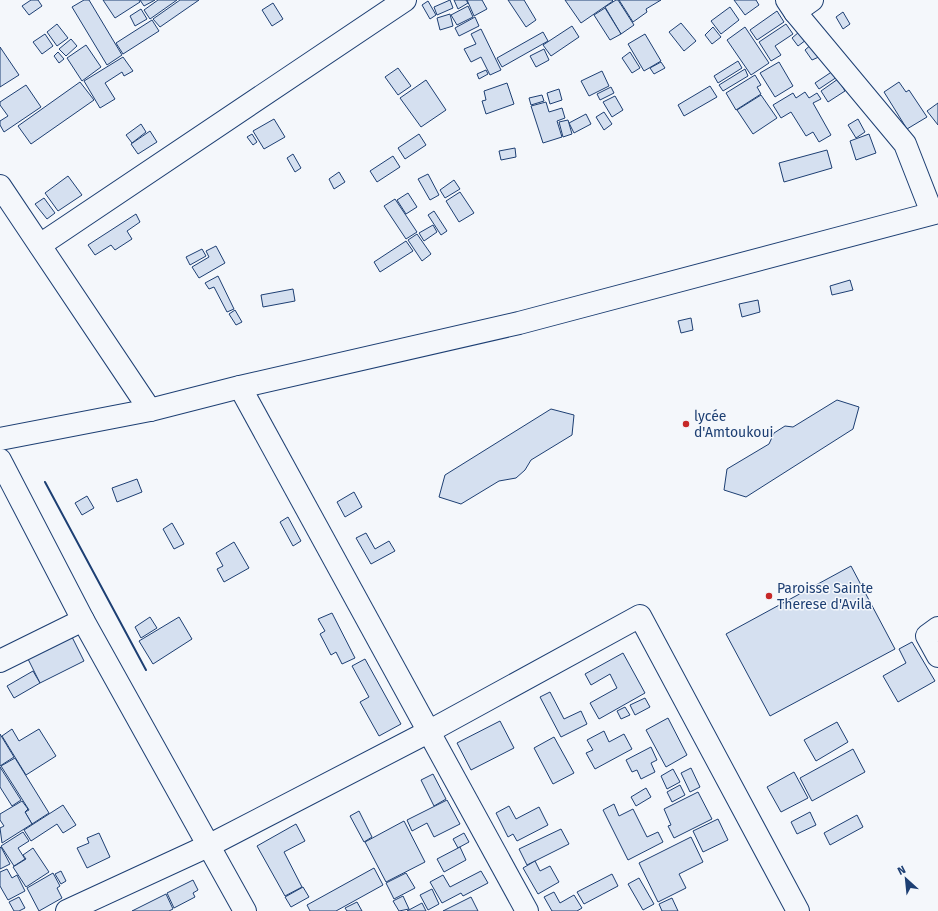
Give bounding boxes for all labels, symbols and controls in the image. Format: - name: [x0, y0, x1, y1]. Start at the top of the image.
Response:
- place label: lycée d'Amtoukoui: [694, 408, 774, 441]
- marker: lycée d'Amtoukoui: [681, 419, 691, 429]
- place label: Paroisse Sainte Therese d'Avila: [777, 580, 873, 613]
- marker: Paroisse Sainte Therese d'Avila: [764, 591, 774, 601]
- north arrow: [886, 859, 926, 899]
- text: N: [895, 863, 908, 878]

